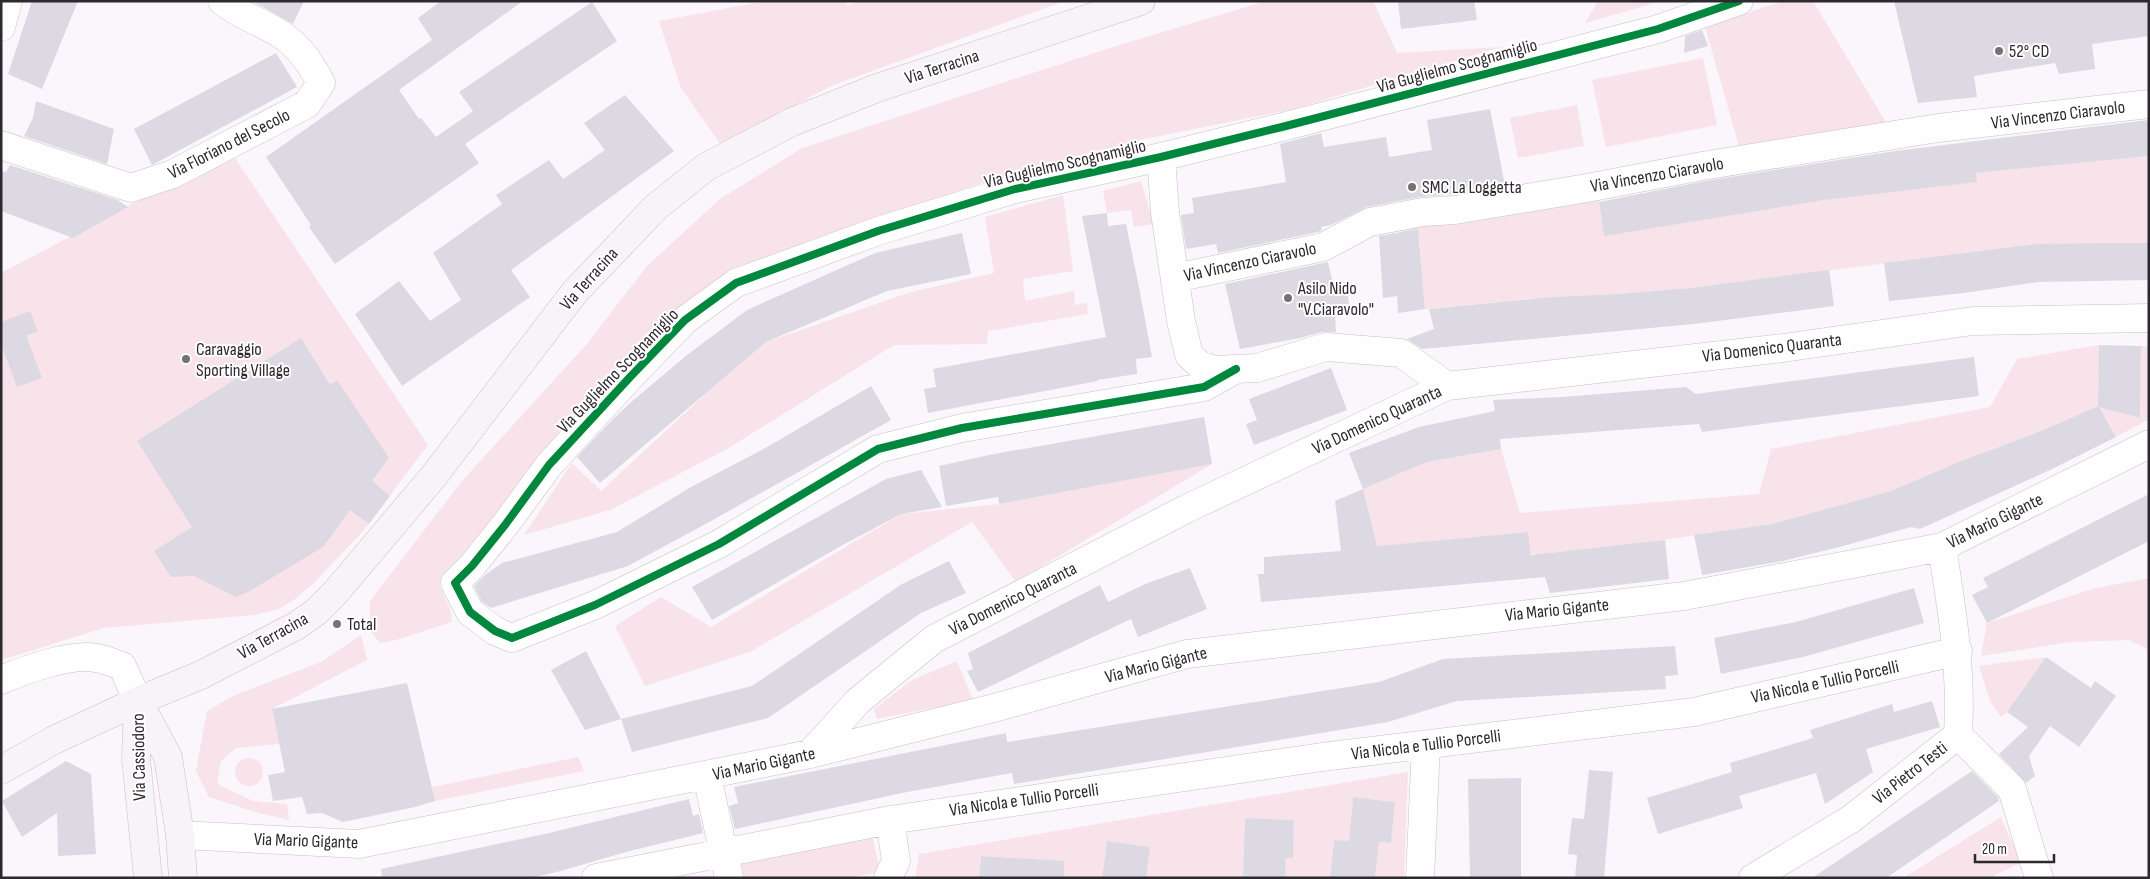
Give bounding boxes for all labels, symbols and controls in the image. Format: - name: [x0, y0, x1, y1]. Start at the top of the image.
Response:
- street label: Via Guglielmo Scognamiglio: [1374, 34, 1540, 98]
- place label: 52° CD: [2009, 41, 2049, 62]
- street label: Via Terracina: [902, 45, 982, 89]
- marker: 52° CD: [1993, 45, 2005, 57]
- street label: Via Vincenzo Ciaravolo: [1990, 96, 2126, 134]
- street label: Via Floriano del Secolo: [165, 104, 293, 184]
- street label: Via Guglielmo Scognamiglio: [982, 135, 1148, 193]
- street label: Via Vincenzo Ciaravolo: [1589, 153, 1725, 197]
- place label: SMC La Loggetta: [1422, 177, 1522, 198]
- marker: SMC La Loggetta: [1406, 181, 1418, 193]
- street label: Via Vincenzo Ciaravolo: [1182, 238, 1318, 286]
- street label: Via Terracina: [556, 243, 623, 315]
- place label: Asilo Nido "V.Ciaravolo": [1297, 278, 1374, 320]
- marker: Asilo Nido "V.Ciaravolo": [1282, 292, 1294, 304]
- street label: Via Guglielmo Scognamiglio: [553, 304, 683, 438]
- street label: Via Domenico Quaranta: [1701, 329, 1843, 367]
- place label: Caravaggio Sporting Village: [196, 339, 290, 381]
- marker: Caravaggio Sporting Village: [180, 353, 192, 365]
- street label: Via Domenico Quaranta: [1309, 381, 1445, 459]
- street label: Via Mario Gigante: [1943, 489, 2047, 553]
- street label: Via Domenico Quaranta: [946, 558, 1080, 640]
- street label: Via Mario Gigante: [1504, 594, 1610, 626]
- street label: Via Terracina: [234, 608, 312, 664]
- place label: Total: [347, 614, 376, 635]
- marker: Total: [331, 618, 343, 630]
- street label: Via Mario Gigante: [1103, 642, 1209, 688]
- street label: Via Nicola e Tullio Porcelli: [1749, 656, 1901, 708]
- street label: Via Cassiodoro: [128, 713, 150, 801]
- street label: Via Nicola e Tullio Porcelli: [1350, 725, 1502, 765]
- street label: Via Pietro Testi: [1869, 737, 1951, 809]
- street label: Via Mario Gigante: [711, 743, 817, 785]
- street label: Via Nicola e Tullio Porcelli: [948, 779, 1100, 821]
- street label: Via Mario Gigante: [253, 829, 359, 853]
- scale bar: [1975, 832, 2054, 864]
- text: 20 m: [1982, 840, 2007, 859]

